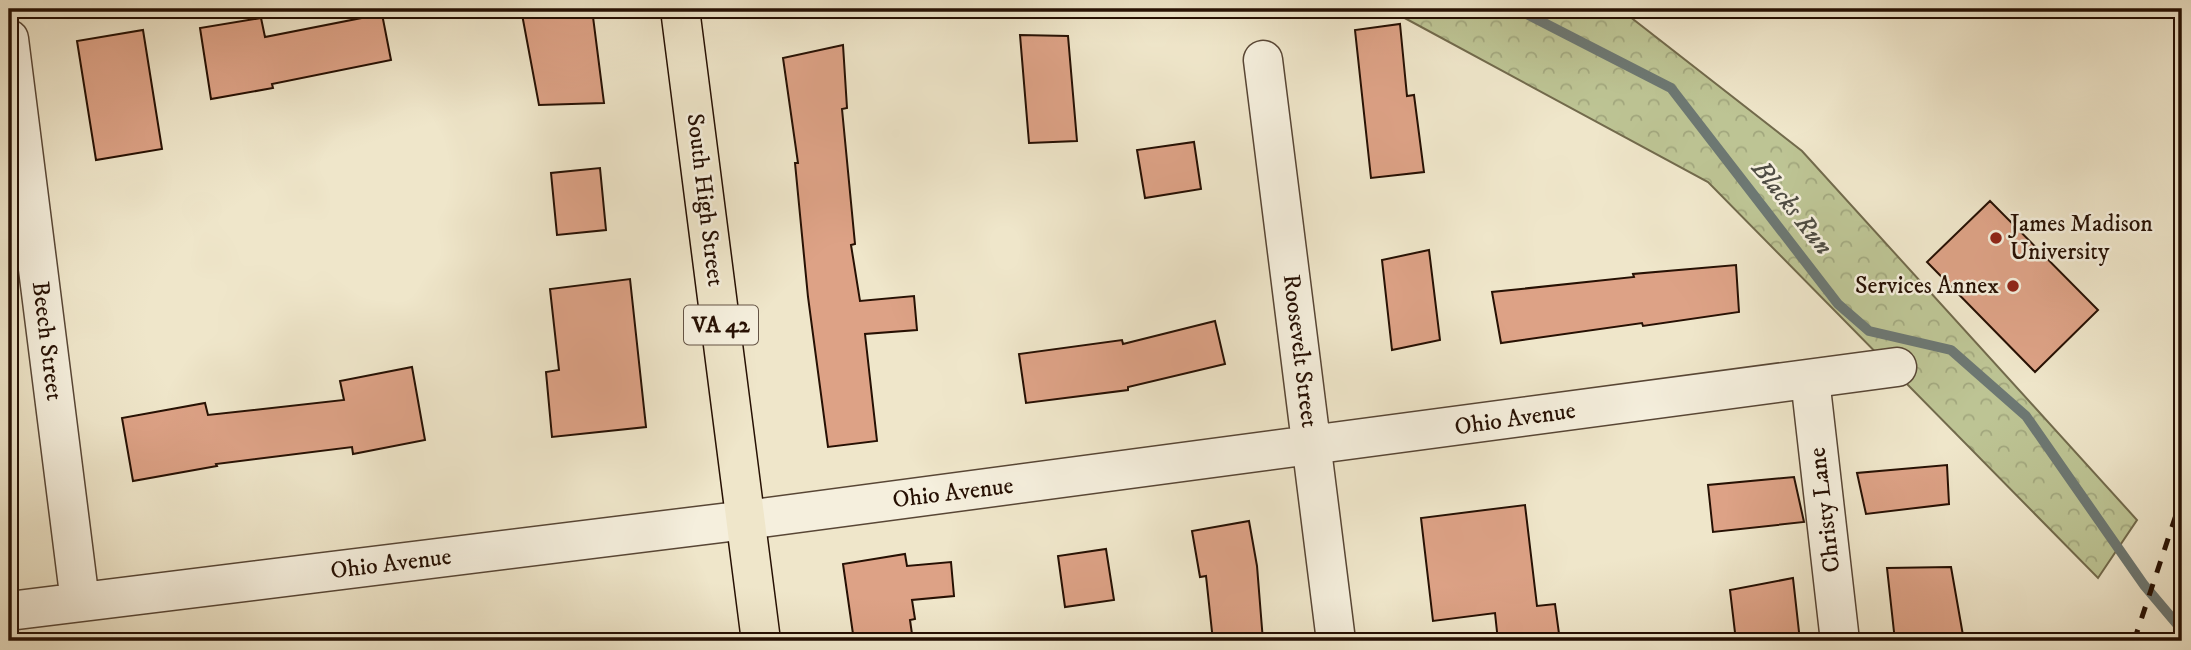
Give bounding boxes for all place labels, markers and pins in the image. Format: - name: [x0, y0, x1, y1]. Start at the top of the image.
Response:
- place label: James Madison University: [2008, 209, 2153, 267]
- marker: James Madison University: [1988, 230, 2004, 246]
- place label: Services Annex: [1855, 271, 1999, 301]
- marker: Services Annex: [2005, 278, 2021, 294]

